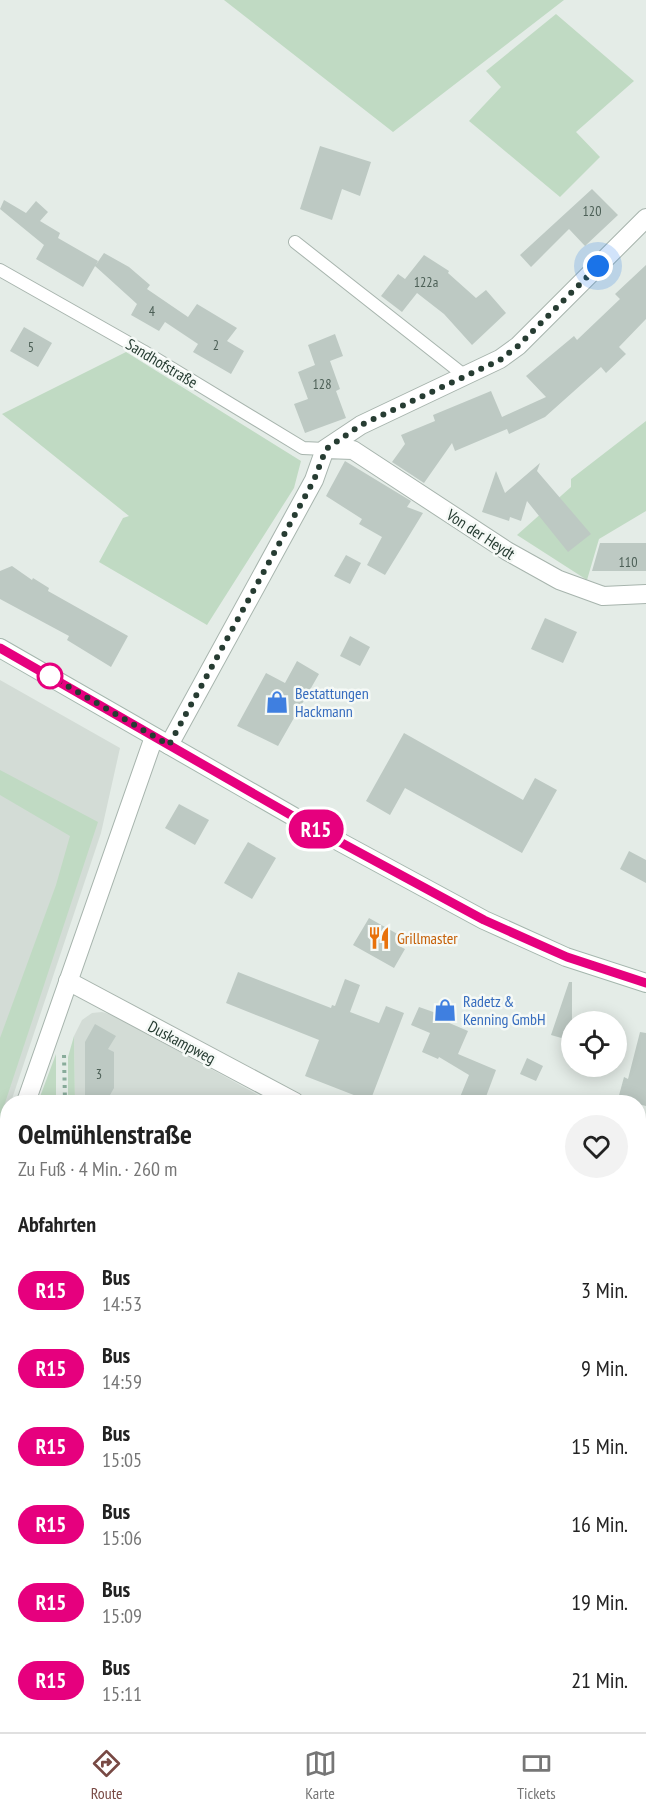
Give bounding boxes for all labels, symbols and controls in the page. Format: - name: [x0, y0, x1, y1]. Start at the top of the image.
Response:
- house number: 120: [583, 202, 601, 220]
- your location: [583, 251, 613, 281]
- house number: 122a: [414, 273, 438, 291]
- house number: 4: [149, 302, 156, 320]
- street label: Sandhofstraße: [123, 334, 201, 392]
- house number: 2: [213, 336, 219, 354]
- house number: 5: [28, 338, 34, 356]
- house number: 128: [313, 375, 331, 393]
- street label: Von der Heydt: [442, 504, 519, 564]
- house number: 110: [619, 553, 637, 571]
- unlabelled marker: [37, 663, 63, 689]
- place label: Bestattungen Hackmann: [295, 683, 369, 721]
- shop icon: Bestattungen Hackmann: [264, 689, 290, 715]
- line badge: R15: [282, 810, 350, 848]
- text: R15: [301, 816, 331, 843]
- restaurant icon: Grillmaster: [366, 925, 392, 951]
- place label: Grillmaster: [397, 928, 458, 948]
- place label: Radetz & Kenning GmbH: [463, 991, 546, 1029]
- shop icon: Radetz & Kenning GmbH: [432, 997, 458, 1023]
- map controls: [561, 1011, 627, 1077]
- button: locate: [561, 1011, 627, 1077]
- street label: Duskampweg: [145, 1016, 219, 1068]
- house number: 3: [96, 1065, 102, 1083]
- text: Oelmühlenstraße: [18, 1115, 192, 1152]
- button: heart: [565, 1115, 628, 1178]
- text: Zu Fuß · 4 Min. · 260 m: [18, 1156, 177, 1182]
- text: Abfahrten: [18, 1210, 96, 1238]
- text: Bus: [102, 1263, 130, 1291]
- text: 3 Min.: [581, 1276, 628, 1304]
- text: R15: [36, 1277, 66, 1304]
- text: 14:53: [102, 1291, 142, 1317]
- text: Bus: [102, 1341, 130, 1369]
- text: 9 Min.: [581, 1354, 628, 1382]
- text: R15: [36, 1355, 66, 1382]
- text: 14:59: [102, 1369, 142, 1395]
- text: Bus: [102, 1419, 130, 1447]
- text: 15 Min.: [571, 1432, 628, 1460]
- text: R15: [36, 1433, 66, 1460]
- text: 15:05: [102, 1447, 142, 1473]
- text: Bus: [102, 1497, 130, 1525]
- text: 16 Min.: [571, 1510, 628, 1538]
- text: R15: [36, 1511, 66, 1538]
- text: 15:06: [102, 1525, 142, 1551]
- text: Bus: [102, 1575, 130, 1603]
- text: 19 Min.: [571, 1588, 628, 1616]
- text: R15: [36, 1589, 66, 1616]
- text: 15:09: [102, 1603, 142, 1629]
- text: Bus: [102, 1653, 130, 1681]
- text: 21 Min.: [571, 1666, 628, 1694]
- text: R15: [36, 1667, 66, 1694]
- text: 15:11: [102, 1681, 142, 1707]
- tab: Route: [90, 1747, 123, 1803]
- tab: Karte: [304, 1747, 337, 1803]
- tab: Tickets: [517, 1747, 556, 1803]

